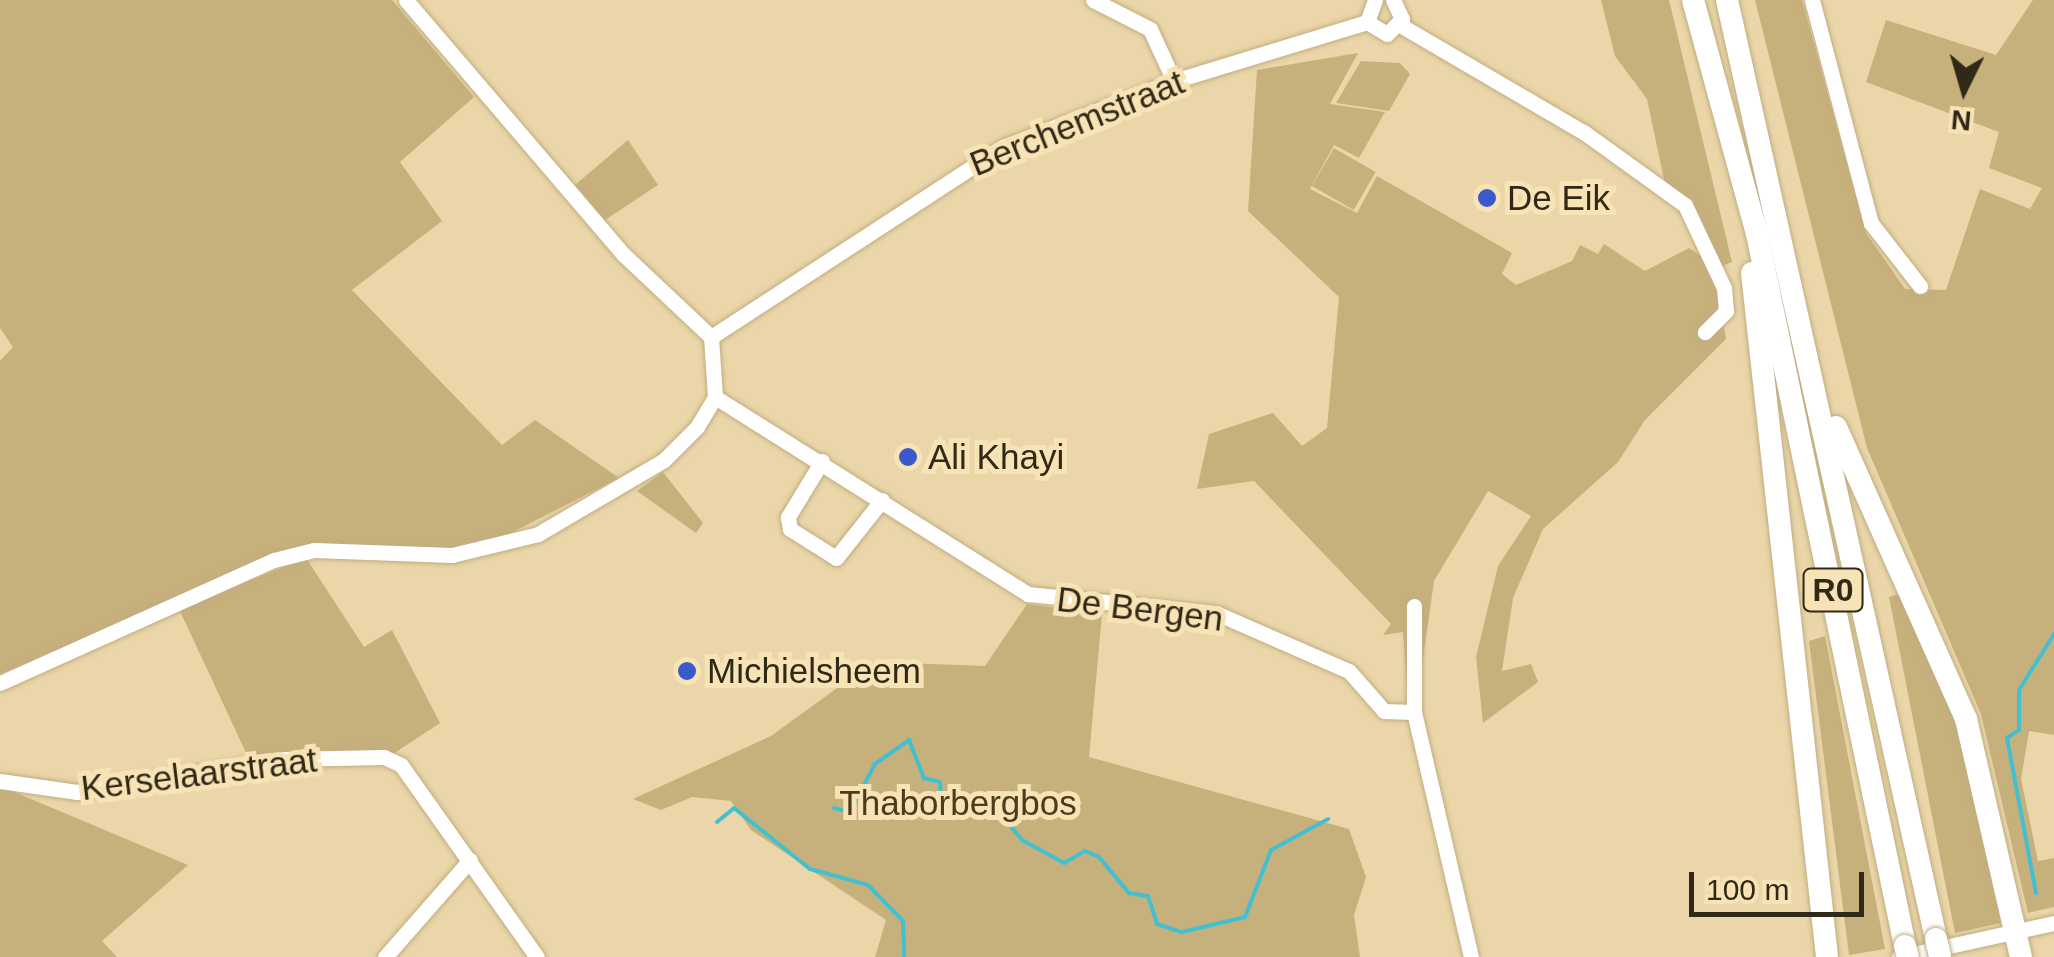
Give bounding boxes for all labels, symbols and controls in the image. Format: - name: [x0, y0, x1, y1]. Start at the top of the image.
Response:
- north arrow: [1914, 40, 2014, 140]
- street label: Berchemstraat: [964, 61, 1190, 185]
- text: N: [1950, 104, 1973, 137]
- place label: De Eik: [1507, 177, 1610, 219]
- marker: De Eik: [1476, 187, 1498, 209]
- place label: Ali Khayi: [928, 436, 1064, 478]
- marker: Ali Khayi: [897, 446, 919, 468]
- road number: R0: [1800, 563, 1866, 617]
- street label: De Bergen: [1054, 578, 1226, 640]
- place label: Michielsheem: [707, 650, 921, 692]
- marker: Michielsheem: [676, 660, 698, 682]
- street label: Kerselaarstraat: [79, 739, 319, 809]
- park label: Thaborbergbos: [839, 782, 1077, 824]
- scale bar: [1694, 852, 1869, 914]
- text: 100 m: [1706, 873, 1789, 906]

